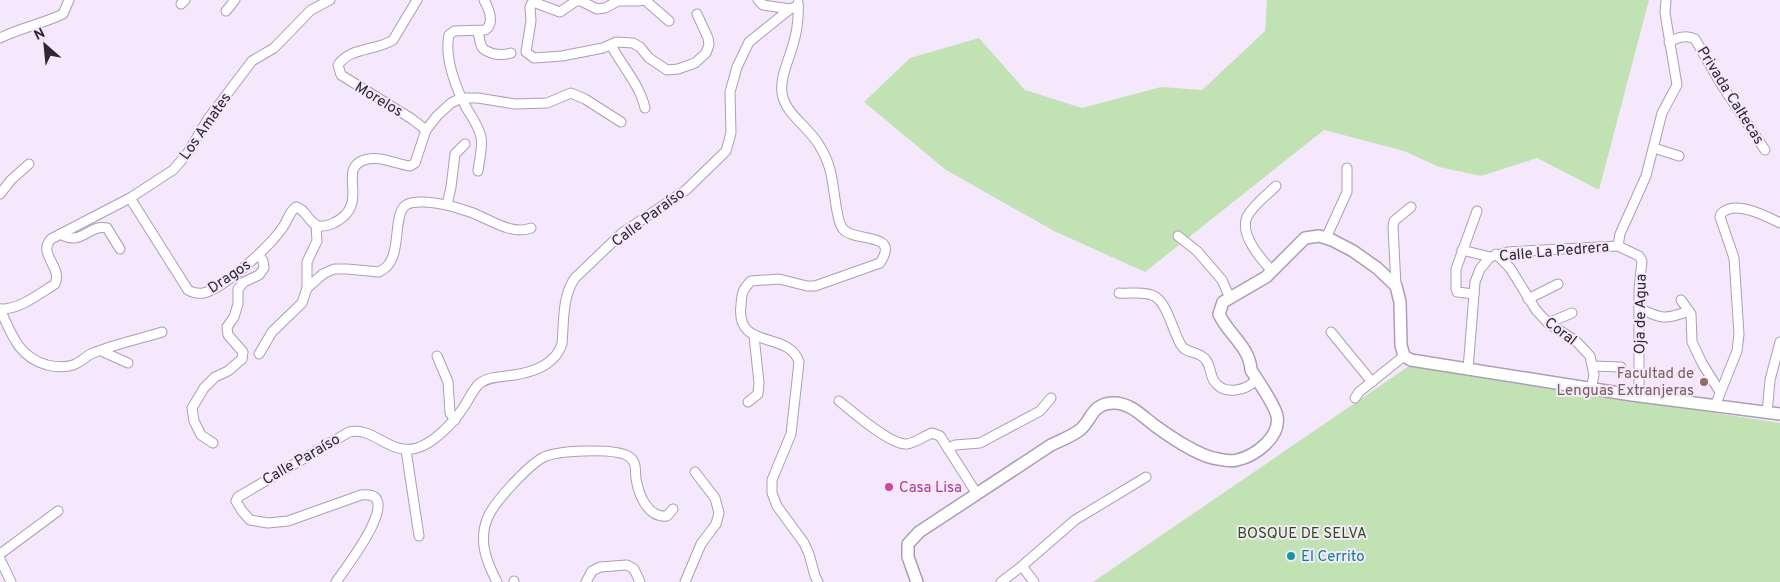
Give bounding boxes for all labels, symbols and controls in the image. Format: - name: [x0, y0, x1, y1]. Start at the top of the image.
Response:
- north arrow: [20, 20, 70, 70]
- text: N: [31, 25, 48, 45]
- street label: Privada Caltecas: [1692, 43, 1767, 148]
- street label: Morelos: [351, 78, 406, 122]
- street label: Los Amates: [176, 90, 236, 164]
- street label: Calle Paraíso: [609, 184, 689, 252]
- street label: Calle La Pedrera: [1498, 238, 1610, 267]
- street label: Dragos: [205, 256, 255, 298]
- street label: Oja de Agua: [1631, 274, 1652, 354]
- street label: Coral: [1540, 314, 1580, 350]
- place label: Facultad de Lenguas Extranjeras: [1557, 365, 1694, 401]
- marker: Facultad de Lenguas Extranjeras: [1698, 376, 1710, 388]
- street label: Calle Paraíso: [259, 430, 344, 490]
- place label: Casa Lisa: [899, 479, 962, 498]
- marker: Casa Lisa: [883, 481, 895, 493]
- park label: BOSQUE DE SELVA: [1237, 525, 1367, 544]
- place label: El Cerrito: [1301, 548, 1365, 567]
- marker: El Cerrito: [1285, 550, 1297, 562]

